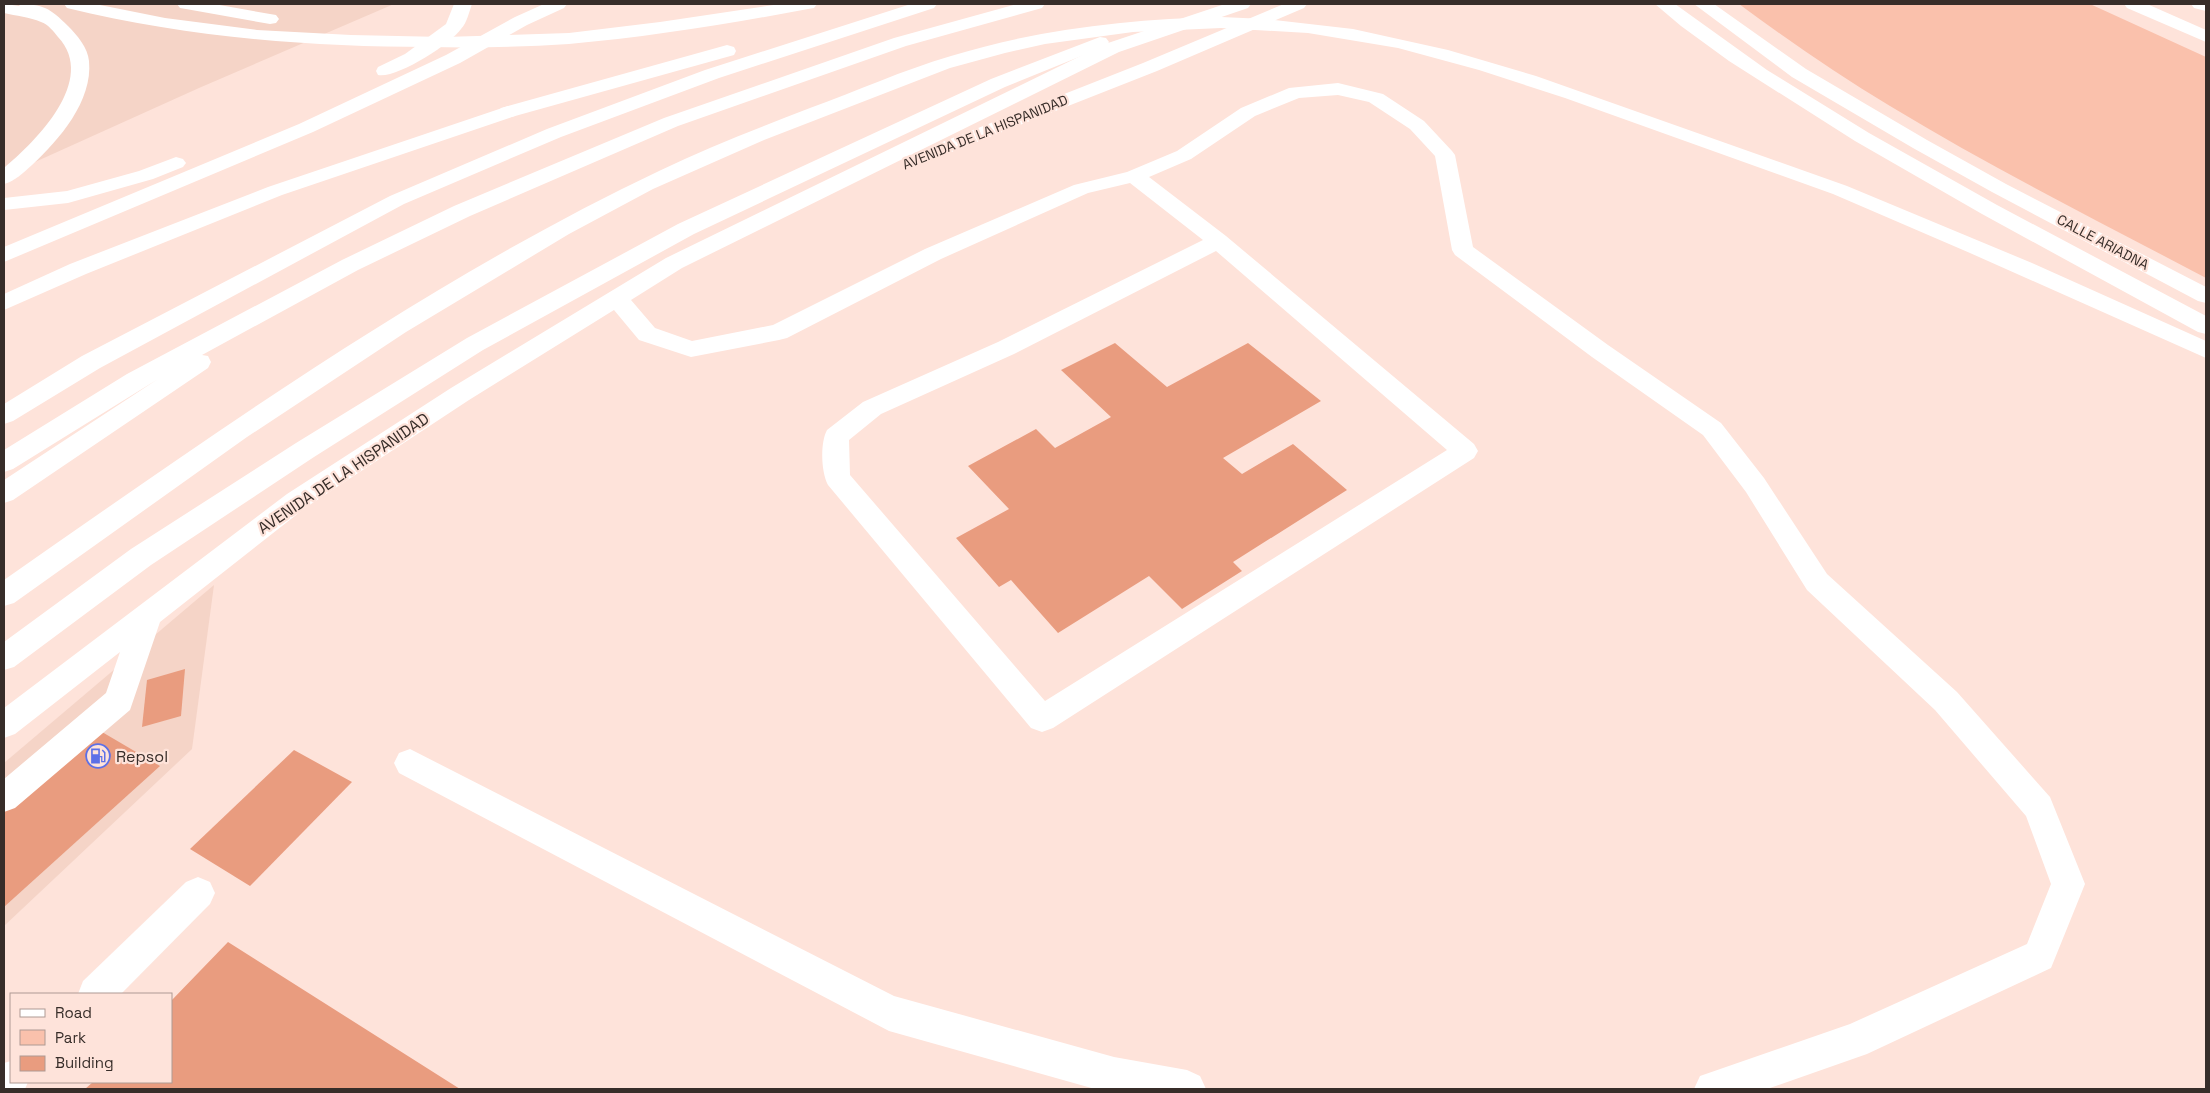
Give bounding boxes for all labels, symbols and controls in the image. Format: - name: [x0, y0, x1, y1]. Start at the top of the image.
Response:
- street label: AVENIDA DE LA HISPANIDAD: [900, 91, 1070, 173]
- street label: CALLE ARIADNA: [2054, 210, 2152, 274]
- street label: AVENIDA DE LA HISPANIDAD: [254, 408, 433, 539]
- fuel station icon: Repsol: [85, 743, 111, 769]
- place label: Repsol: [116, 746, 168, 767]
- legend: [10, 993, 172, 1083]
- text: Road: [55, 1003, 92, 1022]
- text: Park: [55, 1028, 86, 1047]
- text: Building: [55, 1053, 114, 1072]

